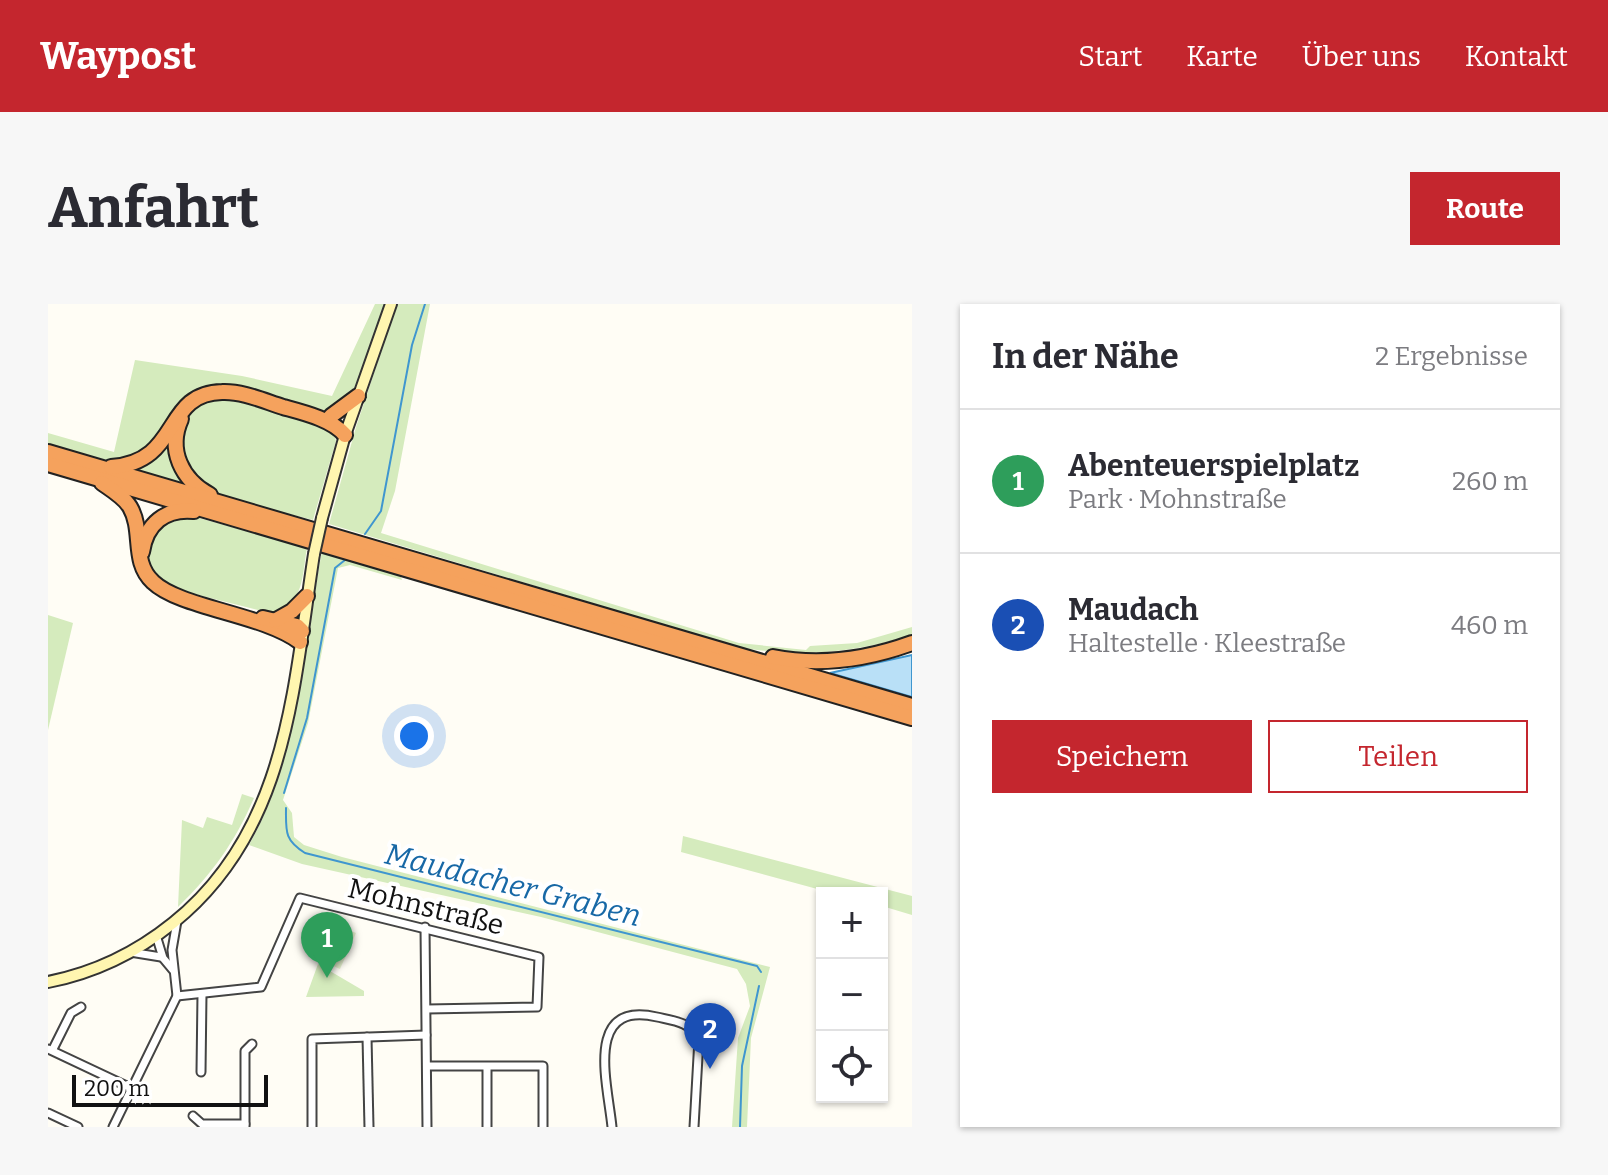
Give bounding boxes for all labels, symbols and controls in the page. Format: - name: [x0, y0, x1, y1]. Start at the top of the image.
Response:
- text: Waypost: [40, 33, 196, 79]
- text: Start: [1078, 40, 1142, 73]
- text: Karte: [1186, 40, 1258, 73]
- text: Über uns: [1302, 40, 1421, 73]
- text: Kontakt: [1465, 40, 1568, 73]
- button: Route: [1410, 172, 1560, 245]
- text: Anfahrt: [48, 175, 259, 242]
- text: In der Nähe: [992, 336, 1179, 377]
- text: 2 Ergebnisse: [1375, 341, 1528, 372]
- text: Abenteuerspielplatz: [1068, 448, 1359, 484]
- text: 1: [1012, 466, 1024, 497]
- text: 260 m: [1452, 466, 1528, 497]
- text: Park · Mohnstraße: [1068, 484, 1287, 515]
- text: Maudach: [1068, 592, 1199, 628]
- text: 2: [1011, 610, 1025, 641]
- text: 460 m: [1451, 610, 1528, 641]
- text: Haltestelle · Kleestraße: [1068, 628, 1346, 659]
- your location: [394, 716, 434, 756]
- button: Speichern: [992, 720, 1252, 793]
- button: Teilen: [1268, 720, 1528, 793]
- water label: Maudacher Graben: [381, 836, 645, 934]
- street label: Mohnstraße: [345, 871, 507, 942]
- map controls: [816, 887, 888, 1103]
- button: +: [816, 887, 888, 959]
- pin: 1: [301, 912, 353, 978]
- button: −: [816, 959, 888, 1031]
- pin: 2: [684, 1003, 736, 1069]
- button: locate: [816, 1031, 888, 1103]
- scale bar: [72, 1071, 268, 1107]
- text: 200 m: [84, 1075, 150, 1102]

